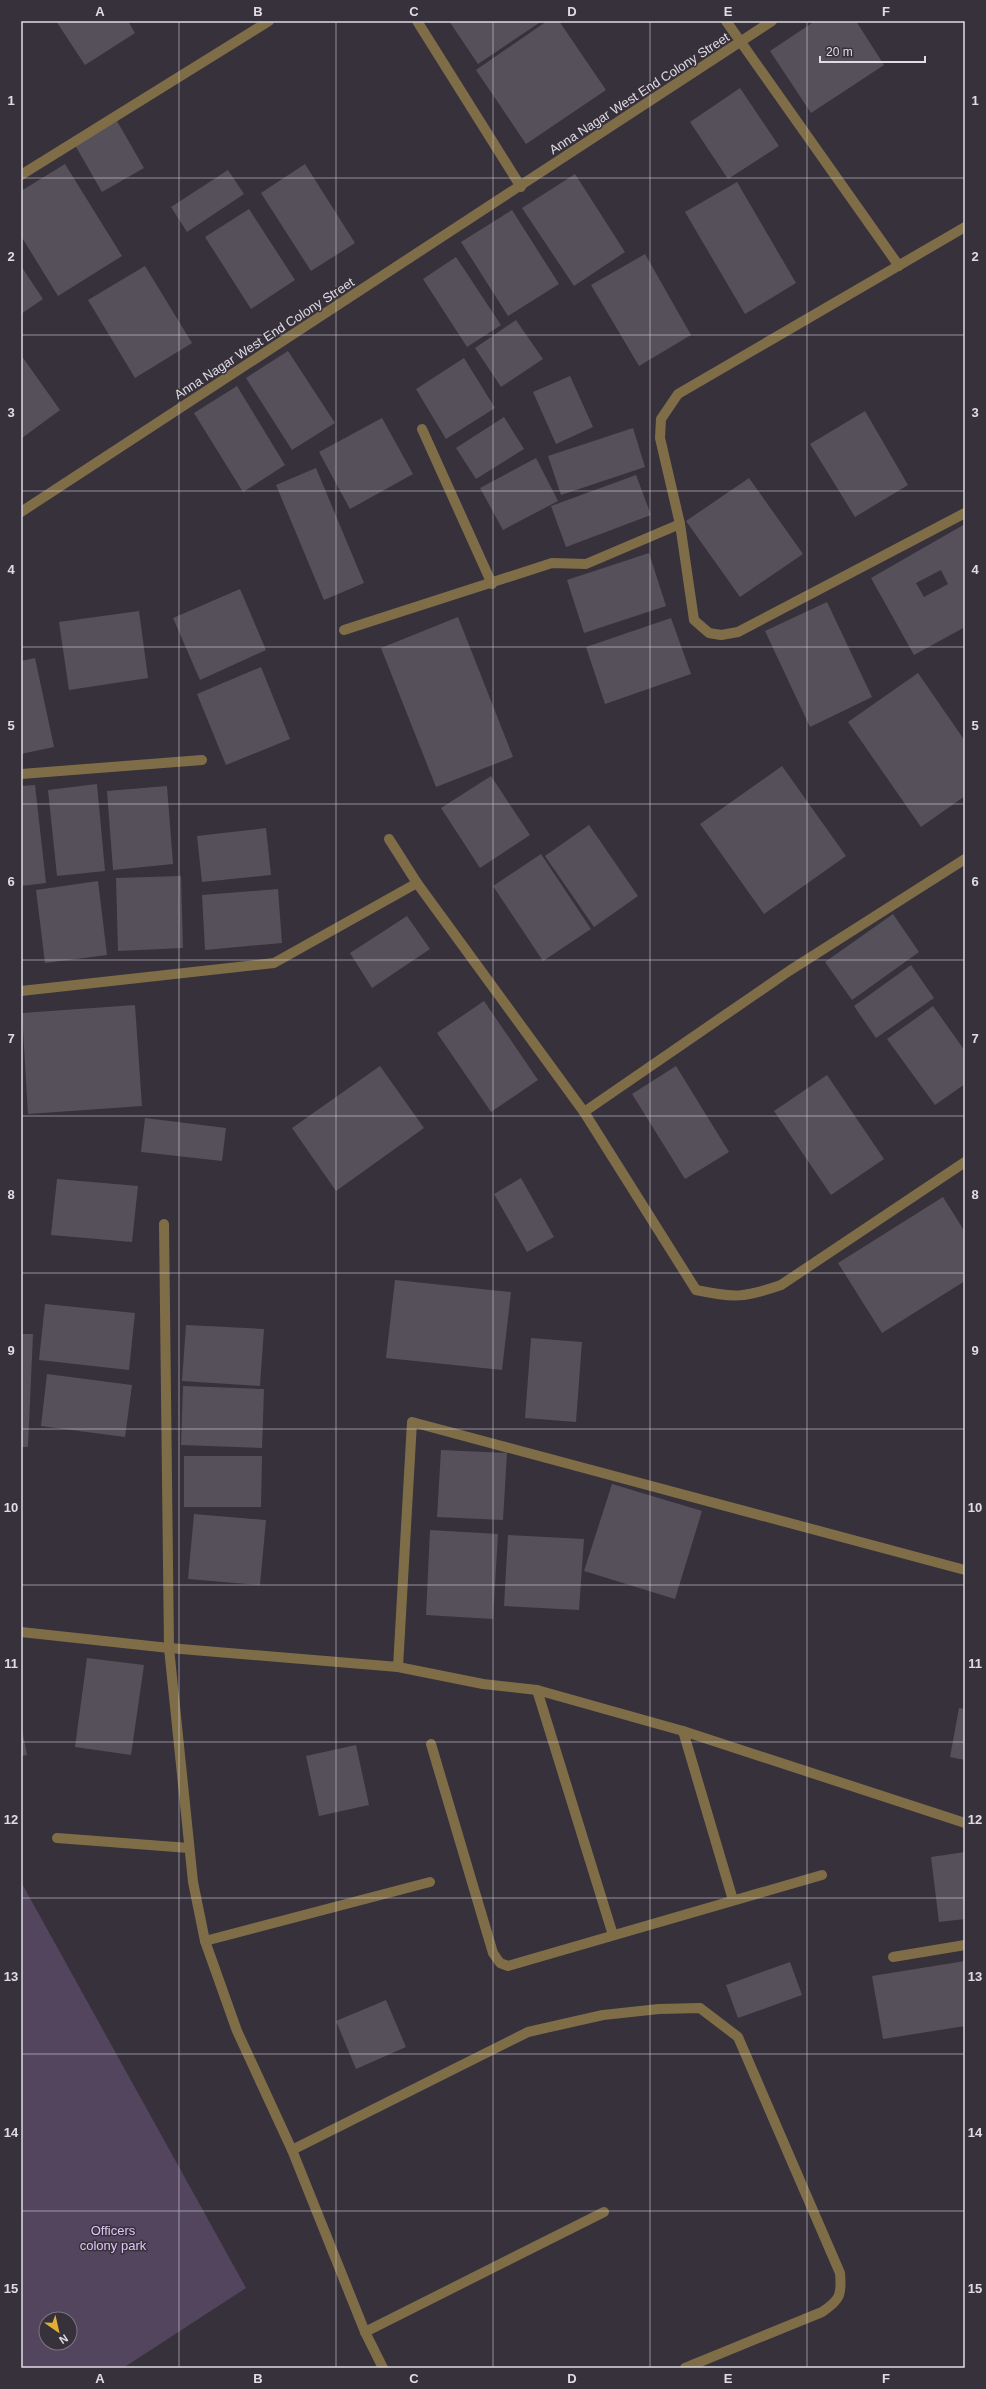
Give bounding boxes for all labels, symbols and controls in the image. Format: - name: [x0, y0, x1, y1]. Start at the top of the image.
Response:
- text: A: [95, 4, 105, 19]
- text: B: [253, 4, 263, 19]
- text: C: [409, 4, 419, 19]
- text: D: [567, 4, 577, 19]
- text: E: [724, 4, 733, 19]
- text: F: [882, 4, 890, 19]
- street label: Anna Nagar West End Colony Street: [546, 29, 732, 157]
- scale bar: [820, 38, 925, 64]
- text: 20 m: [826, 45, 853, 59]
- text: 1: [7, 93, 15, 108]
- text: 1: [971, 93, 979, 108]
- text: 2: [7, 249, 15, 264]
- text: 2: [971, 249, 979, 264]
- street label: Anna Nagar West End Colony Street: [171, 274, 357, 402]
- text: 3: [7, 405, 15, 420]
- text: 3: [971, 405, 979, 420]
- text: 4: [7, 562, 15, 577]
- text: 4: [971, 562, 979, 577]
- text: 5: [7, 718, 15, 733]
- text: 5: [971, 718, 979, 733]
- text: 6: [7, 874, 15, 889]
- text: 6: [971, 874, 979, 889]
- text: 7: [7, 1031, 15, 1046]
- text: 7: [971, 1031, 979, 1046]
- text: 8: [7, 1187, 15, 1202]
- text: 8: [971, 1187, 979, 1202]
- text: 9: [7, 1343, 15, 1358]
- text: 9: [971, 1343, 979, 1358]
- text: 10: [4, 1500, 18, 1515]
- text: 10: [968, 1500, 982, 1515]
- text: 11: [4, 1656, 18, 1671]
- text: 11: [968, 1656, 982, 1671]
- text: 12: [4, 1812, 18, 1827]
- text: 12: [968, 1812, 982, 1827]
- text: 13: [4, 1969, 18, 1984]
- text: 13: [968, 1969, 982, 1984]
- text: 14: [4, 2125, 19, 2140]
- text: 14: [968, 2125, 983, 2140]
- park label: Officers colony park: [80, 2223, 147, 2253]
- text: 15: [4, 2281, 18, 2296]
- text: 15: [968, 2281, 982, 2296]
- north arrow: [38, 2311, 78, 2351]
- text: N: [57, 2332, 70, 2347]
- text: A: [95, 2371, 105, 2386]
- text: B: [253, 2371, 263, 2386]
- text: C: [409, 2371, 419, 2386]
- text: D: [567, 2371, 577, 2386]
- text: E: [724, 2371, 733, 2386]
- text: F: [882, 2371, 890, 2386]

